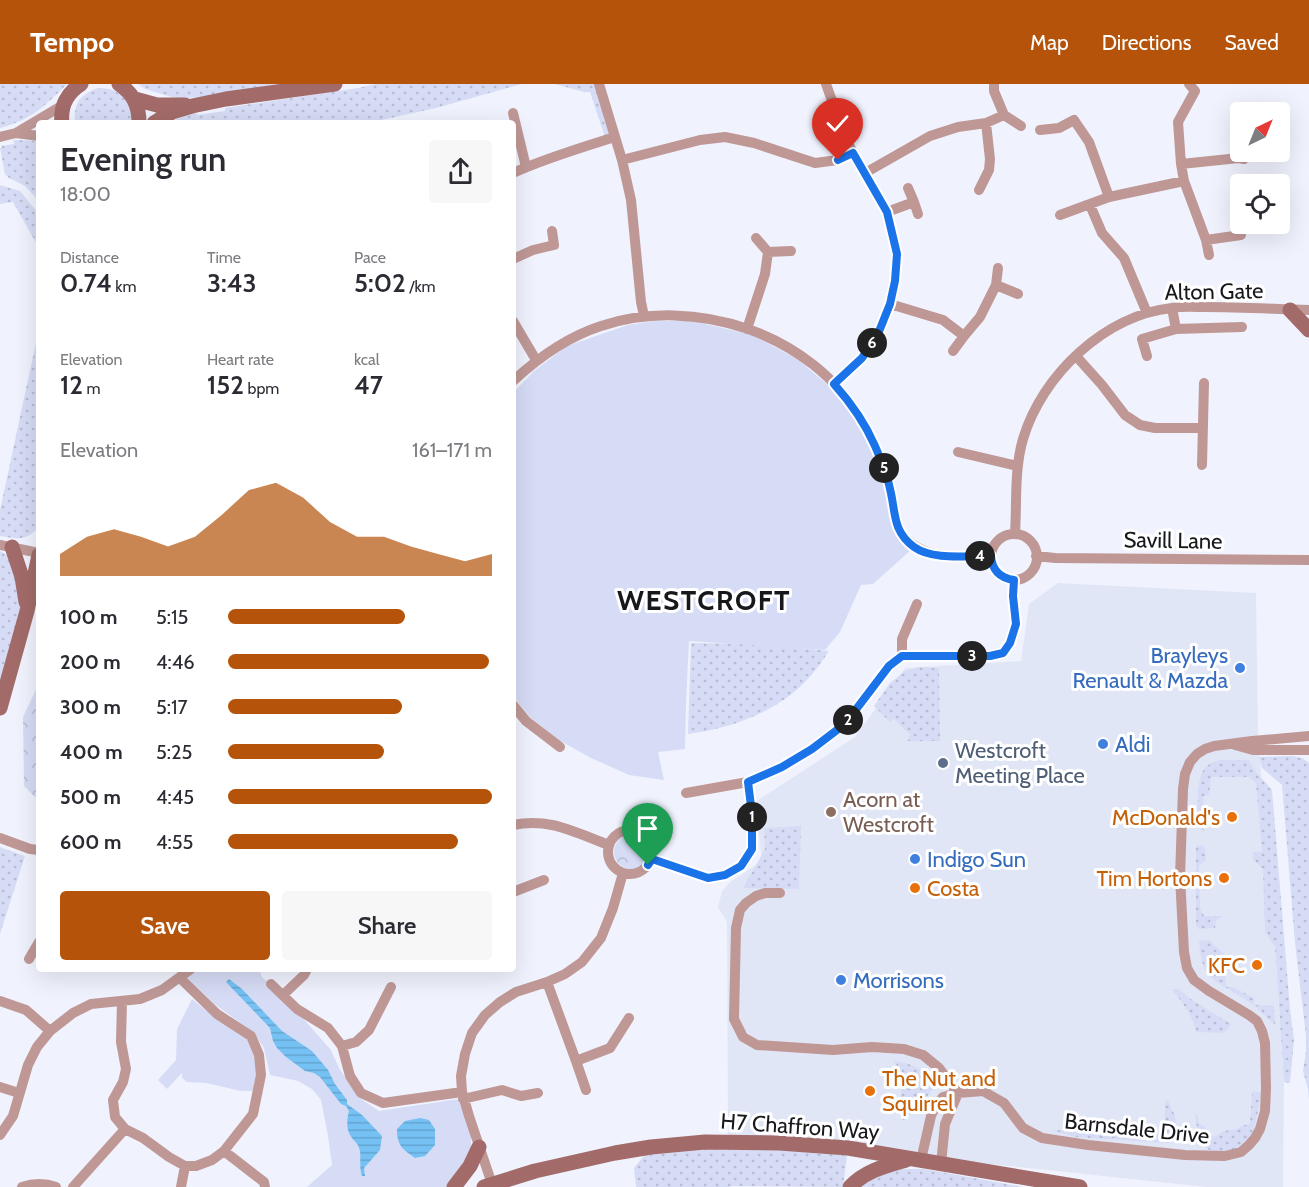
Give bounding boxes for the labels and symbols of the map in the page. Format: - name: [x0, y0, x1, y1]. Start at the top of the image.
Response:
- pin: [812, 98, 863, 160]
- north arrow: [1230, 102, 1290, 162]
- street label: Alton Gate: [1164, 277, 1264, 306]
- pin: 6: [857, 328, 887, 358]
- pin: 5: [869, 453, 899, 483]
- street label: Savill Lane: [1123, 526, 1223, 555]
- pin: 4: [965, 541, 995, 571]
- district label: WESTCROFT: [617, 583, 791, 617]
- pin: 3: [957, 641, 987, 671]
- place label: Brayleys Renault & Mazda: [1072, 642, 1228, 694]
- marker: Brayleys Renault & Mazda: [1233, 661, 1247, 675]
- pin: 2: [833, 705, 863, 735]
- place label: Aldi: [1115, 731, 1150, 758]
- place label: Westcroft Meeting Place: [955, 737, 1085, 789]
- marker: Aldi: [1096, 737, 1110, 751]
- marker: Westcroft Meeting Place: [936, 756, 950, 770]
- place label: Acorn at Westcroft: [843, 786, 935, 838]
- pin: 1: [737, 802, 767, 832]
- pin: [622, 803, 673, 865]
- place label: McDonald's: [1112, 804, 1220, 831]
- marker: Acorn at Westcroft: [824, 805, 838, 819]
- marker: McDonald's: [1225, 810, 1239, 824]
- place label: Indigo Sun: [927, 846, 1026, 873]
- marker: Indigo Sun: [908, 852, 922, 866]
- place label: Tim Hortons: [1096, 865, 1212, 892]
- marker: Tim Hortons: [1217, 871, 1231, 885]
- place label: Costa: [927, 875, 980, 902]
- marker: Costa: [908, 881, 922, 895]
- place label: KFC: [1208, 952, 1245, 979]
- marker: KFC: [1250, 958, 1264, 972]
- place label: Morrisons: [853, 967, 944, 994]
- marker: Morrisons: [834, 973, 848, 987]
- place label: The Nut and Squirrel: [882, 1065, 996, 1117]
- marker: The Nut and Squirrel: [863, 1084, 877, 1098]
- street label: H7 Chaffron Way: [720, 1107, 880, 1146]
- street label: Barnsdale Drive: [1063, 1107, 1211, 1150]

